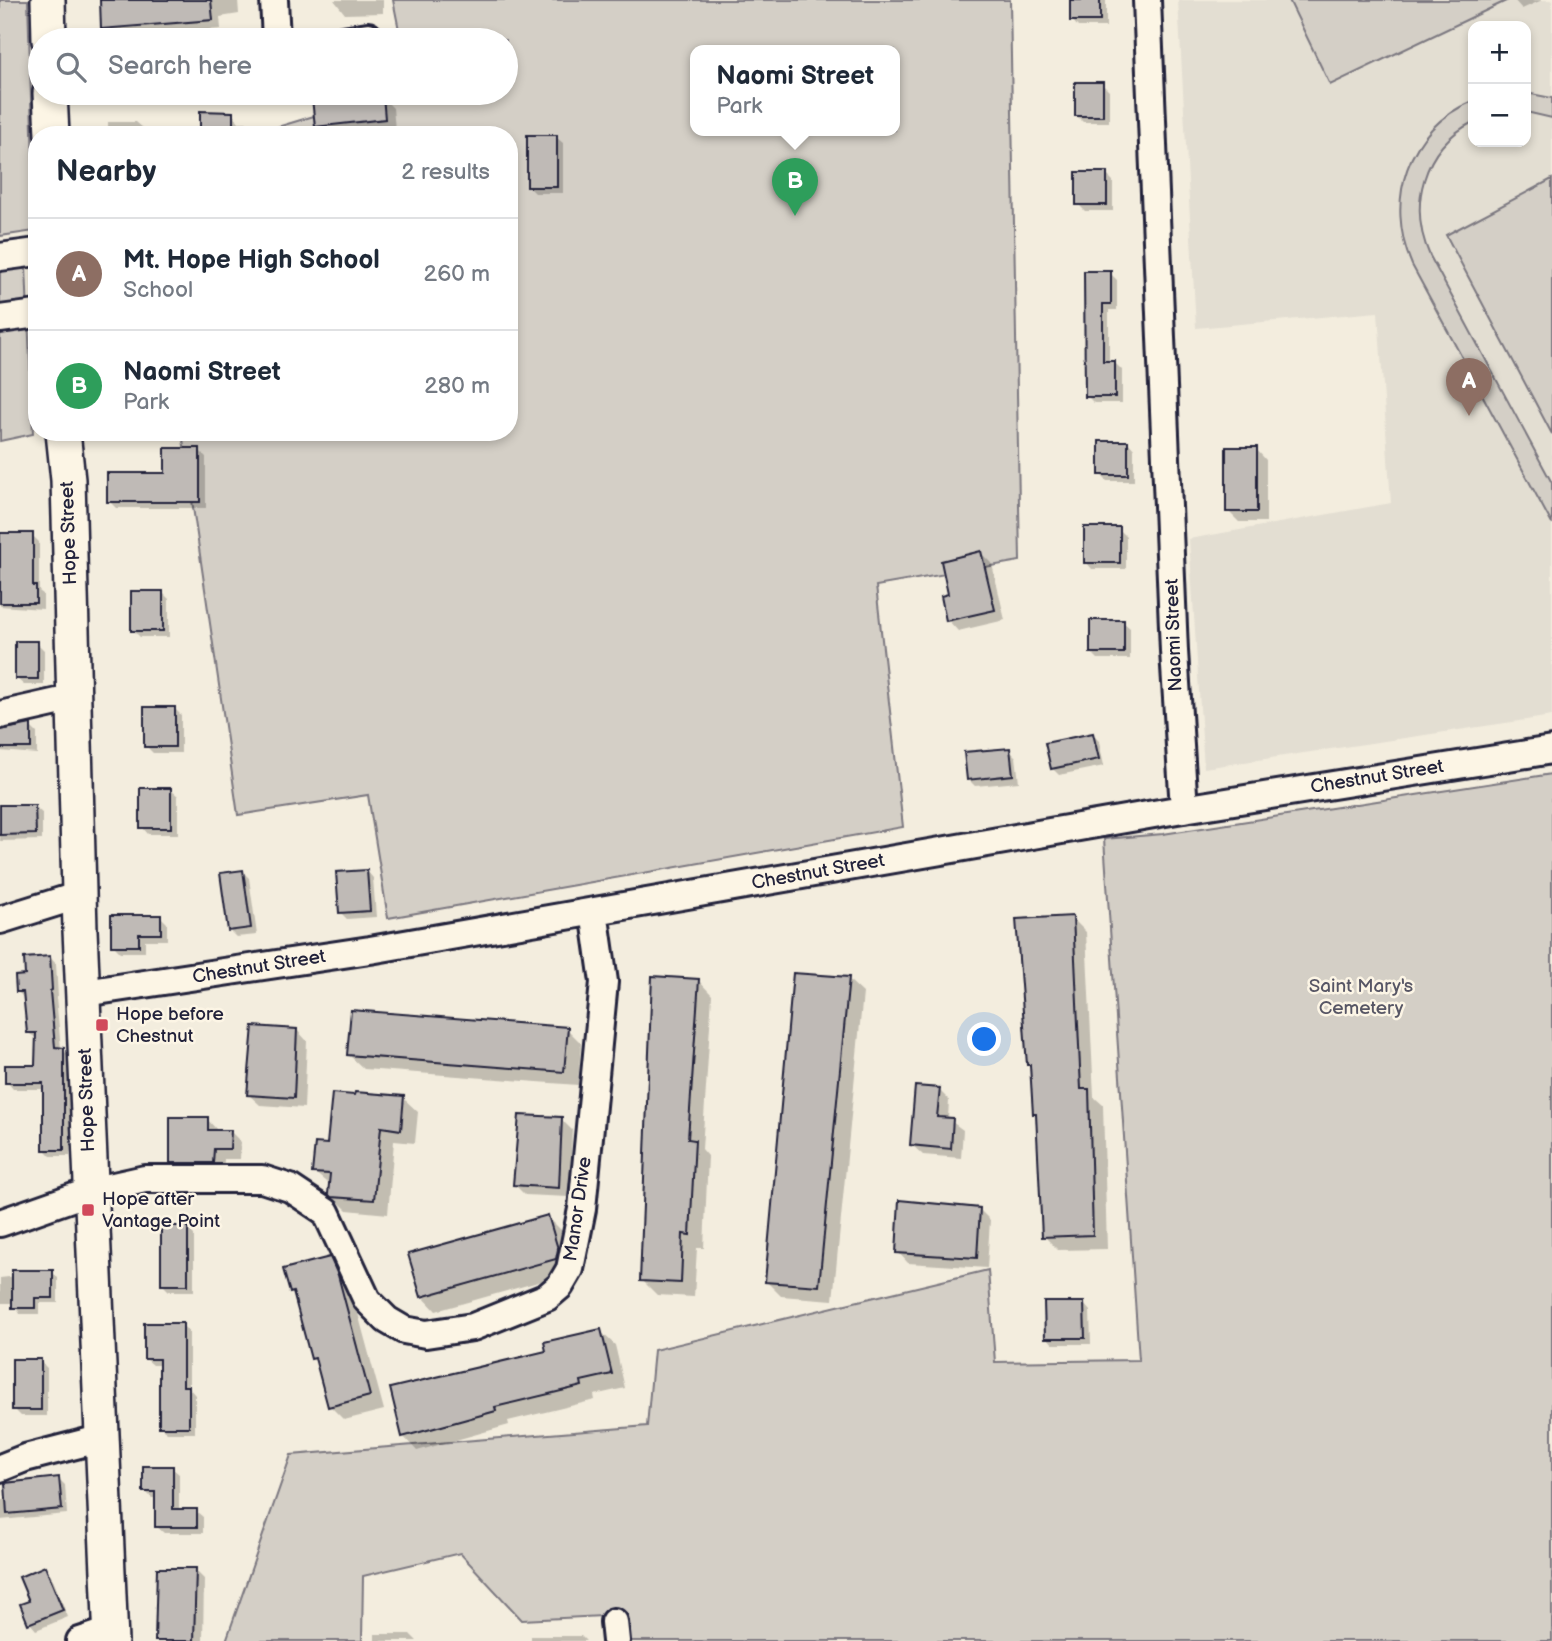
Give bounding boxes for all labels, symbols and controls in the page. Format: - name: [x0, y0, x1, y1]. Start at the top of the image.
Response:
- map controls: [1468, 21, 1531, 147]
- button: +: [1468, 21, 1531, 84]
- search box: [28, 28, 518, 105]
- popup: [690, 45, 900, 136]
- icon: search: [52, 48, 90, 86]
- text: Search here: [108, 51, 252, 82]
- text: Naomi Street: [716, 61, 874, 92]
- button: −: [1468, 84, 1531, 147]
- text: Park: [716, 92, 762, 120]
- text: Nearby: [56, 154, 156, 190]
- text: 2 results: [401, 158, 490, 186]
- pin: B: [772, 158, 818, 216]
- text: Mt. Hope High School: [123, 245, 380, 276]
- text: A: [72, 260, 86, 288]
- text: 260 m: [424, 260, 490, 288]
- text: School: [123, 276, 193, 304]
- text: Naomi Street: [123, 357, 281, 388]
- pin: A: [1446, 358, 1492, 416]
- text: B: [71, 372, 87, 400]
- text: 280 m: [424, 372, 490, 400]
- text: Park: [123, 388, 169, 416]
- street label: Hope Street: [56, 481, 82, 585]
- street label: Naomi Street: [1161, 578, 1187, 692]
- street label: Chestnut Street: [1309, 755, 1445, 799]
- street label: Chestnut Street: [750, 849, 886, 895]
- street label: Chestnut Street: [191, 945, 327, 989]
- park label: Saint Mary's Cemetery: [1309, 975, 1413, 1020]
- place label: Hope before Chestnut: [116, 1003, 224, 1048]
- marker: Hope before Chestnut: [94, 1017, 110, 1033]
- your location: [967, 1022, 1001, 1056]
- street label: Hope Street: [74, 1048, 100, 1152]
- street label: Manor Drive: [559, 1155, 597, 1263]
- place label: Hope after Vantage Point: [102, 1188, 220, 1233]
- marker: Hope after Vantage Point: [80, 1202, 96, 1218]

